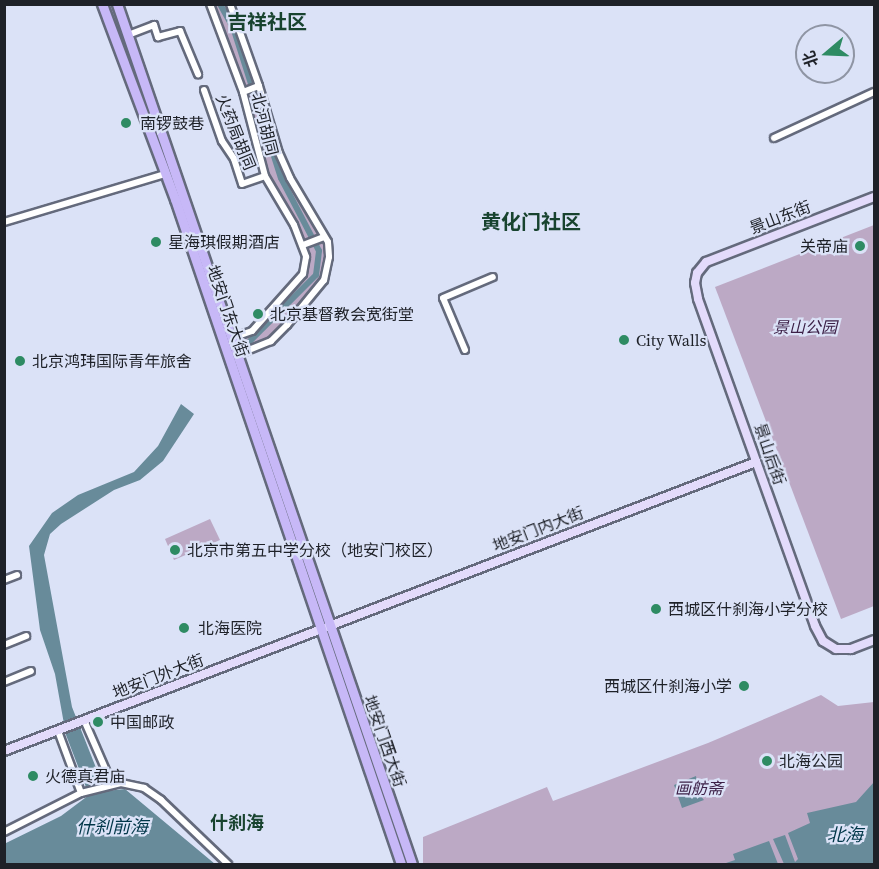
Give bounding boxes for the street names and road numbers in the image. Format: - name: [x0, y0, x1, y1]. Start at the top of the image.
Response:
- street label: 火药局胡同: [212, 91, 260, 173]
- street label: 北河胡同: [248, 91, 282, 157]
- street label: 景山东街: [747, 197, 813, 237]
- street label: 地安门东大街: [203, 262, 253, 360]
- street label: 景山后街: [751, 421, 789, 487]
- street label: 地安门内大街: [490, 503, 586, 555]
- street label: 地安门外大街: [110, 650, 206, 702]
- street label: 地安门西大街: [360, 692, 410, 790]

